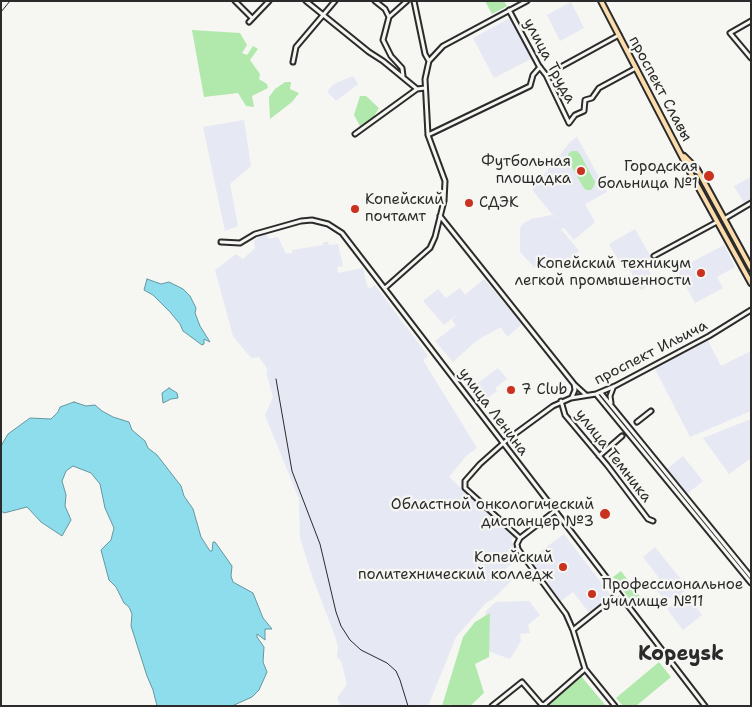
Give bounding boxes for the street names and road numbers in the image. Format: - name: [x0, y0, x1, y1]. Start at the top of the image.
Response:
- street label: улица Труда: [519, 15, 579, 107]
- street label: проспект Славы: [625, 33, 695, 145]
- street label: проспект Ильича: [592, 317, 710, 389]
- street label: улица Ленина: [454, 365, 532, 459]
- street label: улица Темника: [571, 406, 655, 506]

